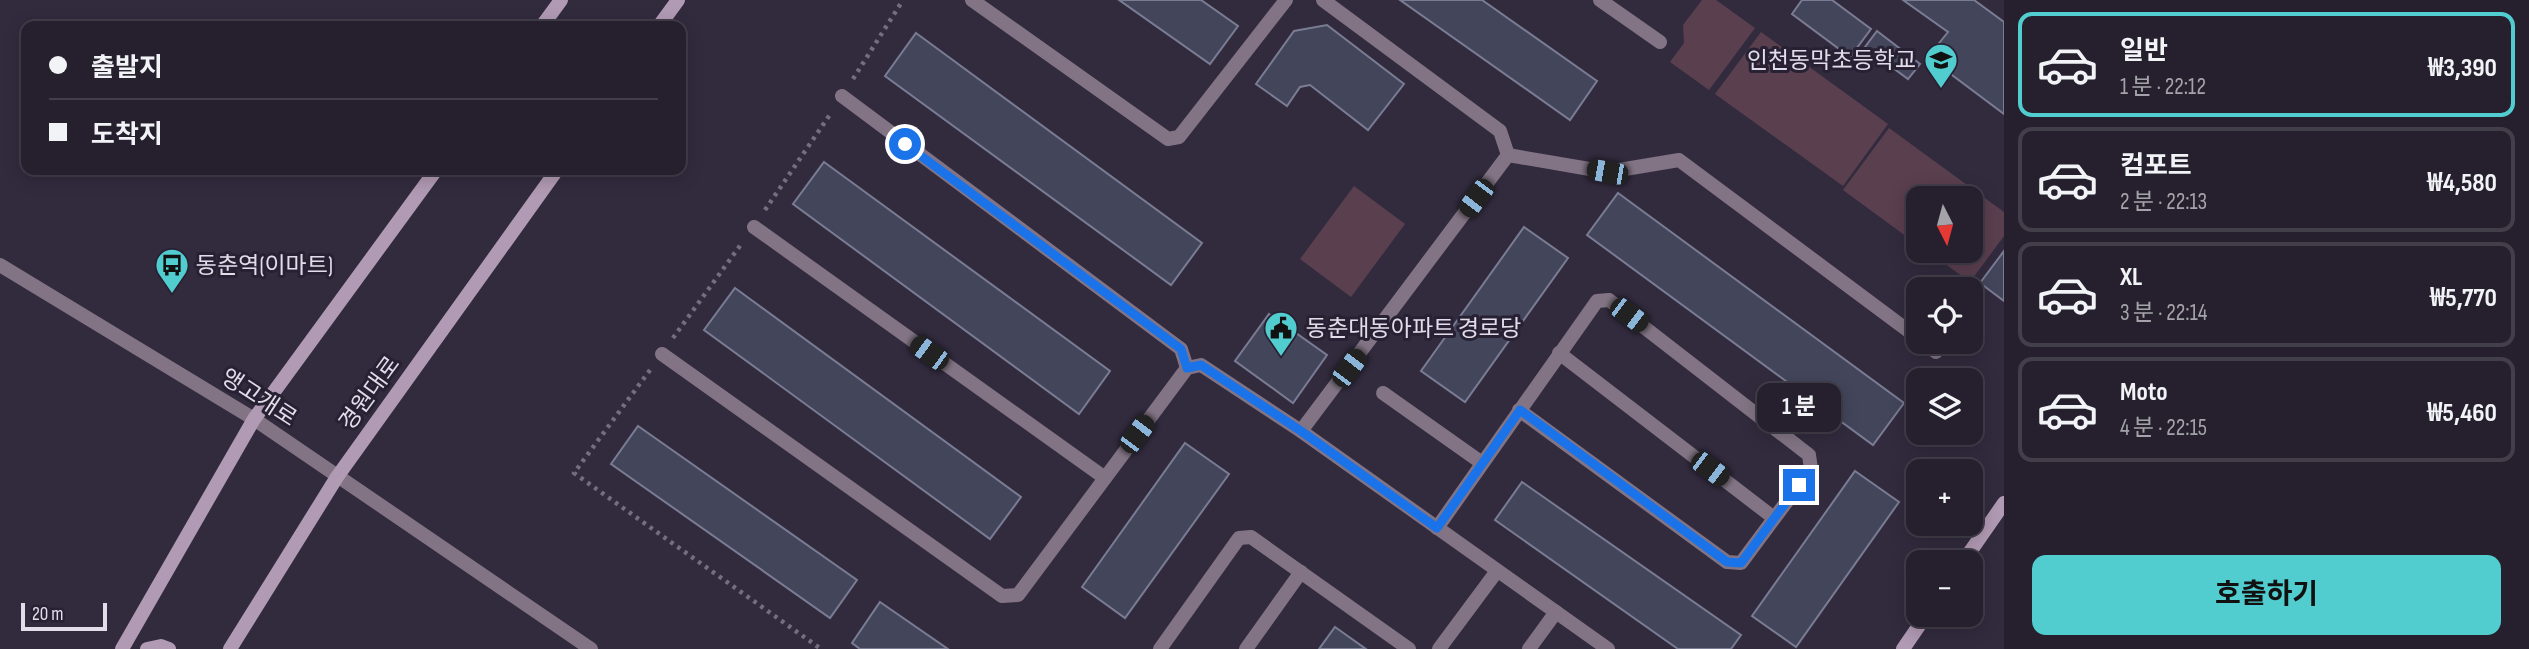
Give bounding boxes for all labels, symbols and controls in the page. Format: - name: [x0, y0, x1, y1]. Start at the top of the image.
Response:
- icon: car: [2036, 33, 2099, 96]
- text: 일반: [2120, 36, 2168, 67]
- school or university icon: 인천동막초등학교: [1922, 41, 1960, 90]
- place label: 인천동막초등학교: [1747, 47, 1916, 75]
- text: 출발지: [91, 53, 163, 84]
- text: ₩3,390: [2428, 53, 2497, 84]
- text: 1 분 · 22:12: [2120, 73, 2206, 101]
- text: 도착지: [91, 120, 163, 151]
- route start: [889, 128, 921, 160]
- icon: car: [2036, 148, 2099, 211]
- text: 컴포트: [2120, 151, 2192, 182]
- car: [1585, 158, 1630, 186]
- text: ₩4,580: [2427, 168, 2497, 199]
- car: [1455, 175, 1498, 221]
- north arrow: [1906, 186, 1983, 262]
- map controls: [1906, 186, 1983, 627]
- text: 2 분 · 22:13: [2120, 188, 2207, 216]
- bus stop icon: 동춘역(이마트): [153, 246, 191, 295]
- place label: 동춘역(이마트): [196, 252, 333, 280]
- text: XL: [2120, 262, 2142, 293]
- icon: car: [2036, 263, 2099, 326]
- button: locate: [1906, 277, 1983, 354]
- text: ₩5,770: [2430, 283, 2497, 314]
- car: [1606, 294, 1653, 336]
- text: 3 분 · 22:14: [2120, 299, 2207, 327]
- public building icon: 동춘대동아파트 경로당: [1262, 309, 1300, 358]
- place label: 동춘대동아파트 경로당: [1306, 315, 1521, 343]
- car: [906, 332, 953, 374]
- car: [1328, 345, 1371, 391]
- street label: 경원대로: [334, 351, 406, 436]
- street label: 앵고개로: [215, 363, 302, 433]
- button: layers: [1906, 368, 1983, 445]
- text: Moto: [2120, 377, 2168, 408]
- icon: car: [2036, 378, 2099, 441]
- callout: 1 분: [1757, 384, 1841, 433]
- text: 1 분: [1782, 393, 1816, 421]
- text: ₩5,460: [2427, 398, 2497, 429]
- car: [1116, 411, 1159, 457]
- text: 4 분 · 22:15: [2120, 414, 2207, 442]
- car: [1687, 448, 1734, 490]
- button: +: [1906, 459, 1983, 536]
- route end: [1783, 469, 1815, 501]
- button: −: [1906, 550, 1983, 627]
- button: 호출하기: [2032, 555, 2501, 635]
- scale bar: [21, 600, 107, 632]
- text: 20 m: [32, 603, 64, 626]

